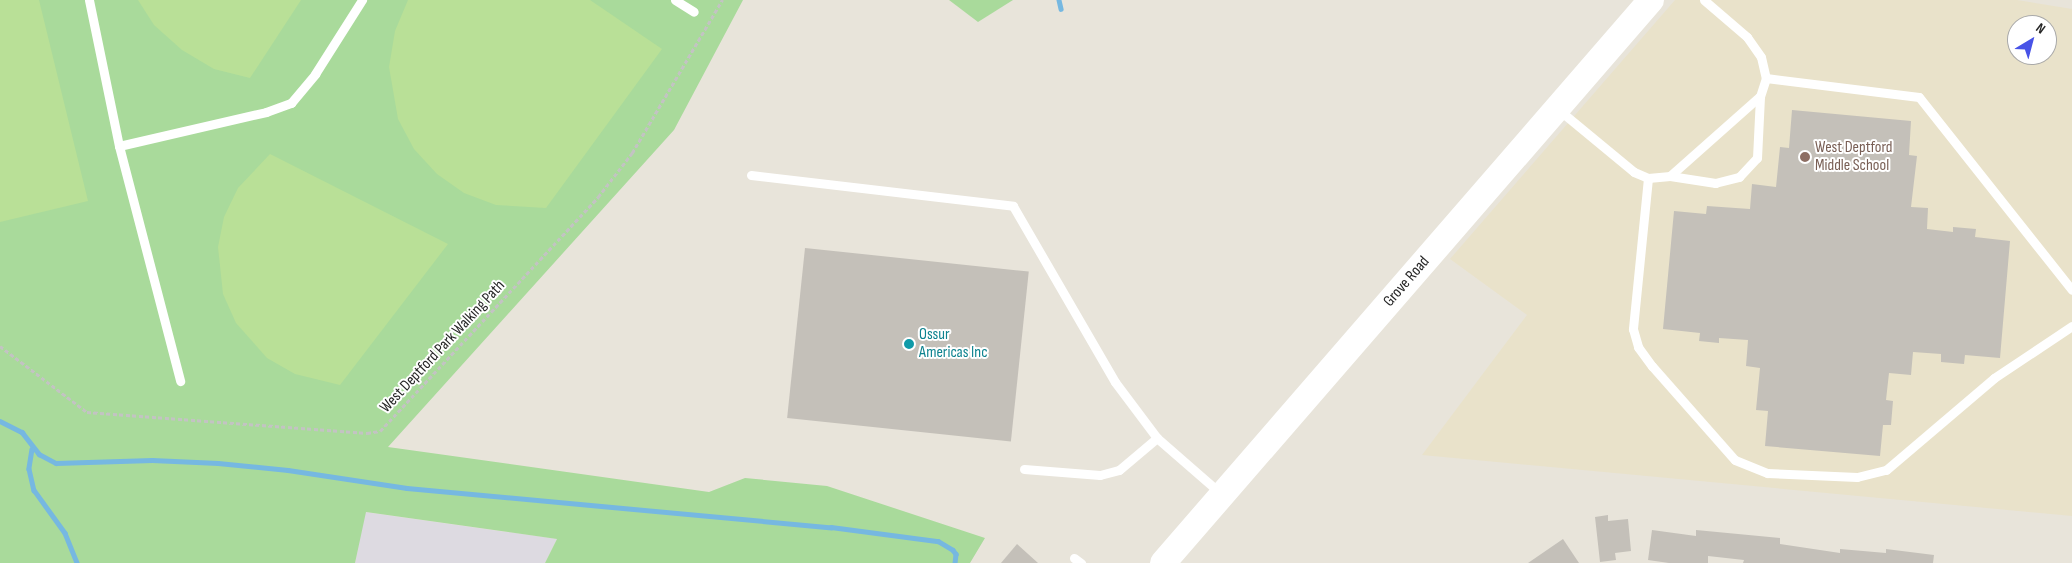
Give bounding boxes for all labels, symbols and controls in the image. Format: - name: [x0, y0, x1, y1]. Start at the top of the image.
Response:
- north arrow: [2007, 15, 2057, 65]
- text: N: [2033, 19, 2049, 37]
- place label: West Deptford Middle School: [1815, 138, 1892, 176]
- marker: West Deptford Middle School: [1799, 151, 1811, 163]
- street label: Grove Road: [1380, 253, 1434, 311]
- street label: West Deptford Park Walking Path: [377, 277, 509, 417]
- place label: Ossur Americas Inc: [919, 325, 988, 363]
- marker: Ossur Americas Inc: [903, 338, 915, 350]

